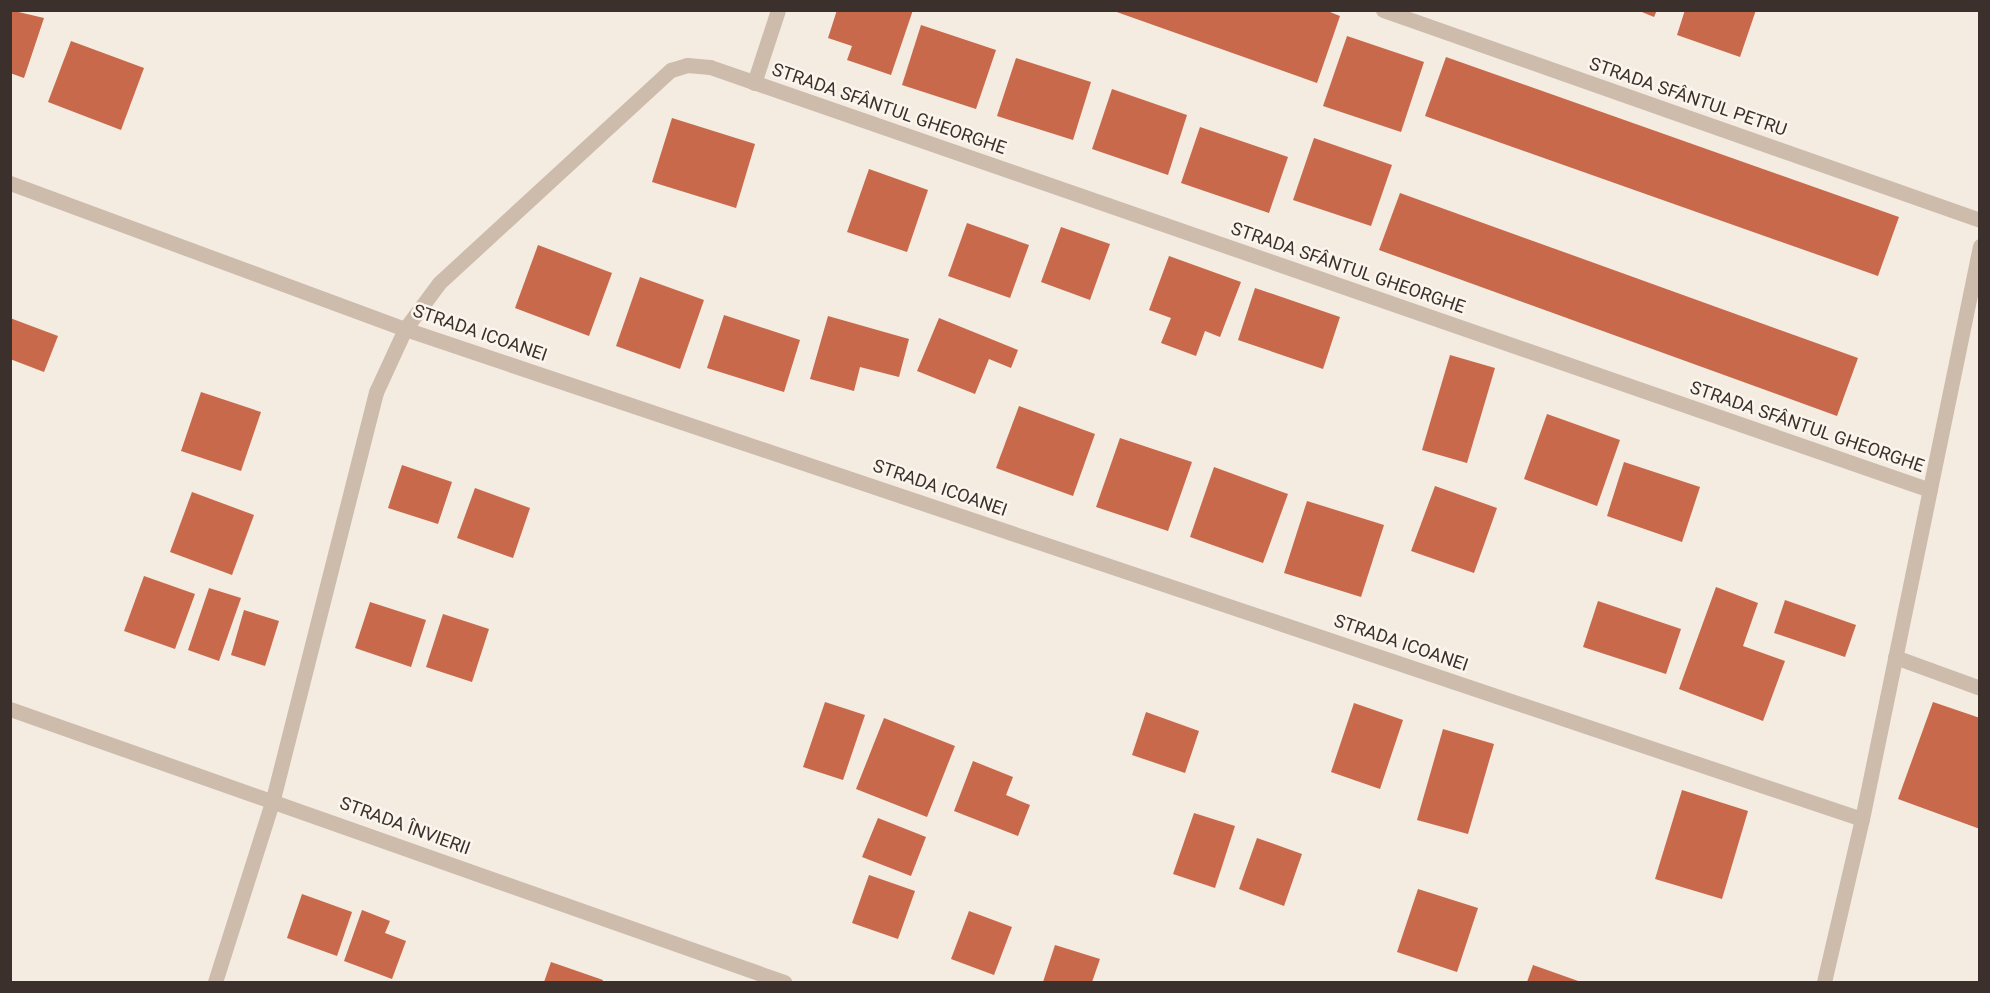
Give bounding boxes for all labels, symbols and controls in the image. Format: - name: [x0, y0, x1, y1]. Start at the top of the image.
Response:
- street label: STRADA SFÂNTUL PETRU: [1586, 53, 1790, 141]
- street label: STRADA SFÂNTUL GHEORGHE: [769, 59, 1009, 159]
- street label: STRADA SFÂNTUL GHEORGHE: [1228, 218, 1468, 318]
- street label: STRADA ICOANEI: [410, 300, 550, 366]
- street label: STRADA SFÂNTUL GHEORGHE: [1687, 377, 1927, 477]
- street label: STRADA ICOANEI: [870, 455, 1010, 521]
- street label: STRADA ICOANEI: [1331, 610, 1471, 676]
- street label: STRADA ÎNVIERII: [337, 792, 473, 860]

